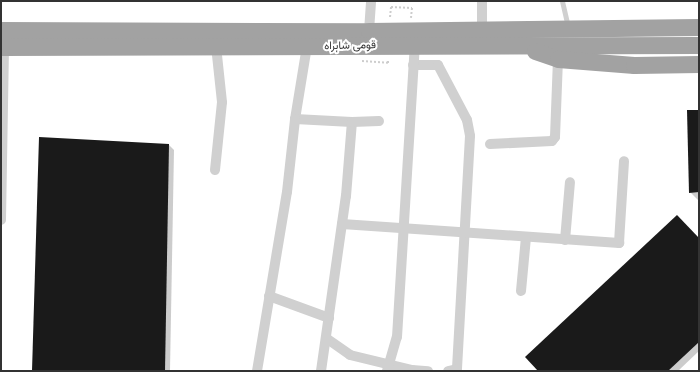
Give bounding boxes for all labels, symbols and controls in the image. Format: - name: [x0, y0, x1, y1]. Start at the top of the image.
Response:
- street label: قومی شاہراہ: [324, 39, 376, 53]

